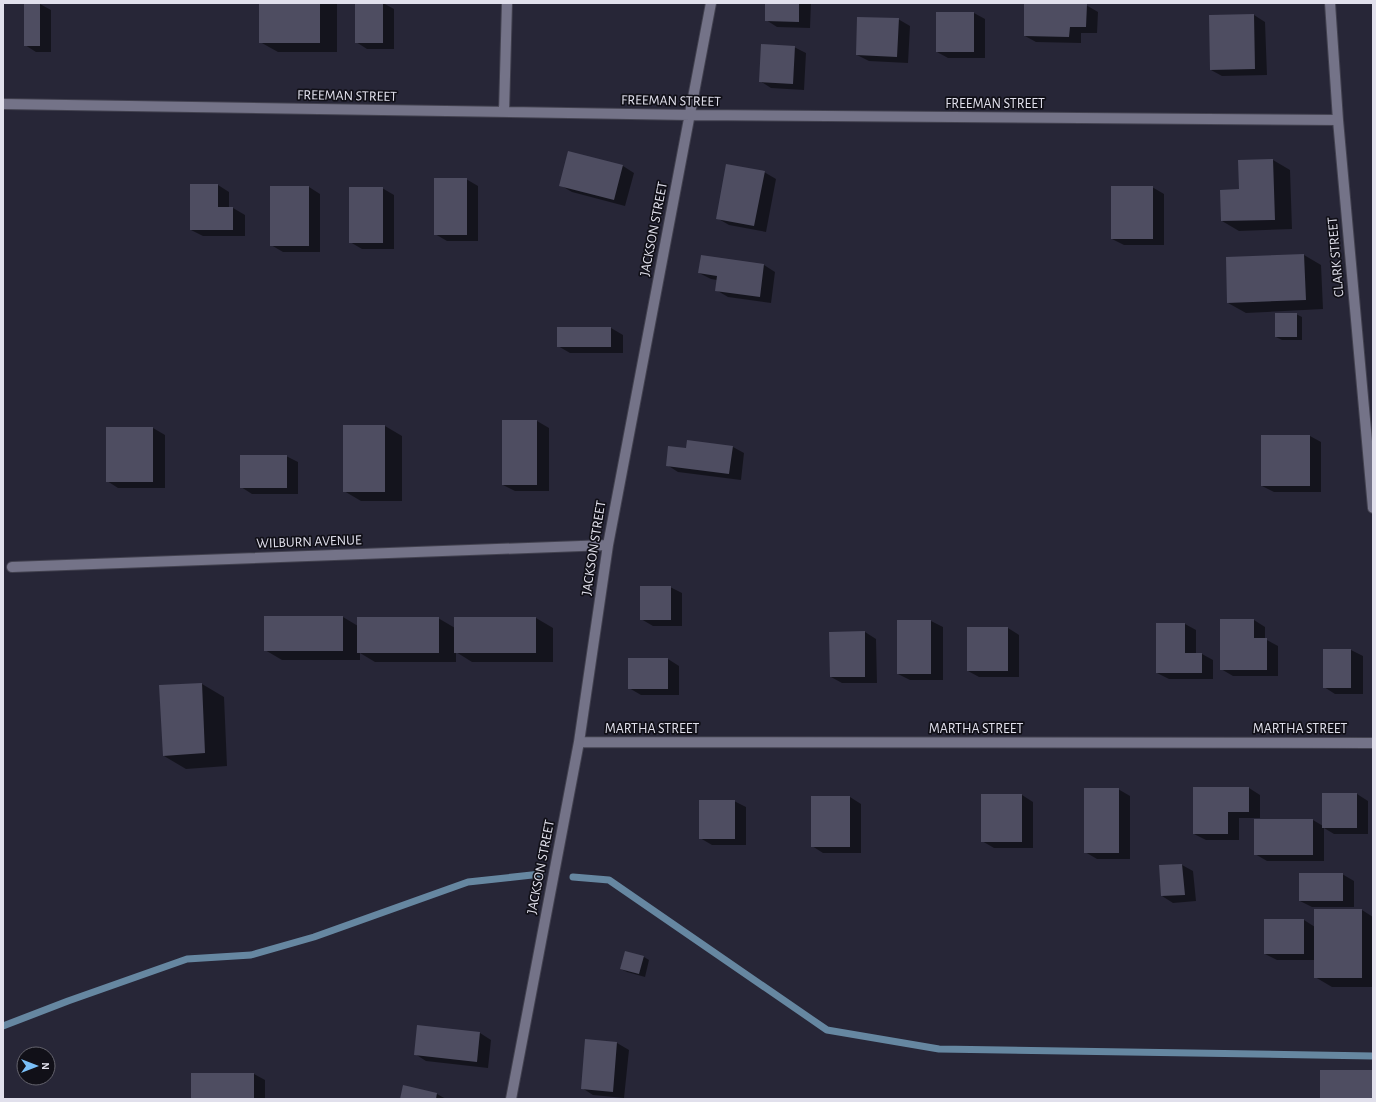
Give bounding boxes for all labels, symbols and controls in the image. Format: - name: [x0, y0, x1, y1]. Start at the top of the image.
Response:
- street label: FREEMAN STREET: [297, 88, 397, 104]
- street label: FREEMAN STREET: [621, 93, 721, 109]
- street label: FREEMAN STREET: [945, 97, 1045, 111]
- street label: JACKSON STREET: [638, 180, 670, 277]
- street label: CLARK STREET: [1326, 216, 1346, 298]
- street label: JACKSON STREET: [580, 499, 608, 596]
- street label: WILBURN AVENUE: [256, 533, 362, 551]
- street label: MARTHA STREET: [605, 722, 699, 736]
- street label: MARTHA STREET: [929, 722, 1023, 736]
- street label: MARTHA STREET: [1253, 722, 1347, 736]
- street label: JACKSON STREET: [525, 818, 557, 915]
- north arrow: [16, 1046, 56, 1086]
- text: N: [40, 1062, 51, 1070]

